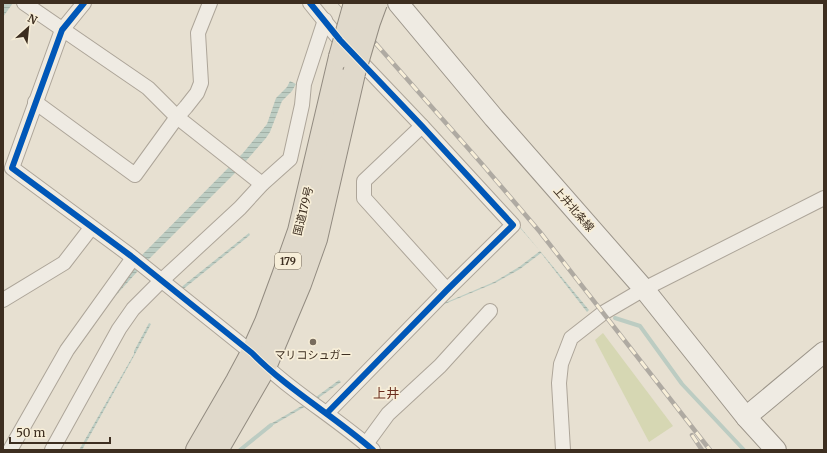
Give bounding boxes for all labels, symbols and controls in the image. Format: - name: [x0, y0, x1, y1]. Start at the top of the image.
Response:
- north arrow: [8, 8, 48, 48]
- text: N: [25, 11, 40, 27]
- street label: 上井北条線: [551, 184, 597, 234]
- street label: 国道179号: [290, 185, 316, 237]
- road number: 179: [275, 253, 301, 269]
- marker: マリコシュガー: [308, 337, 318, 347]
- place label: マリコシュガー: [275, 348, 352, 362]
- district label: 上井: [373, 385, 399, 402]
- scale bar: [10, 419, 110, 445]
- text: 50 m: [16, 425, 45, 440]

